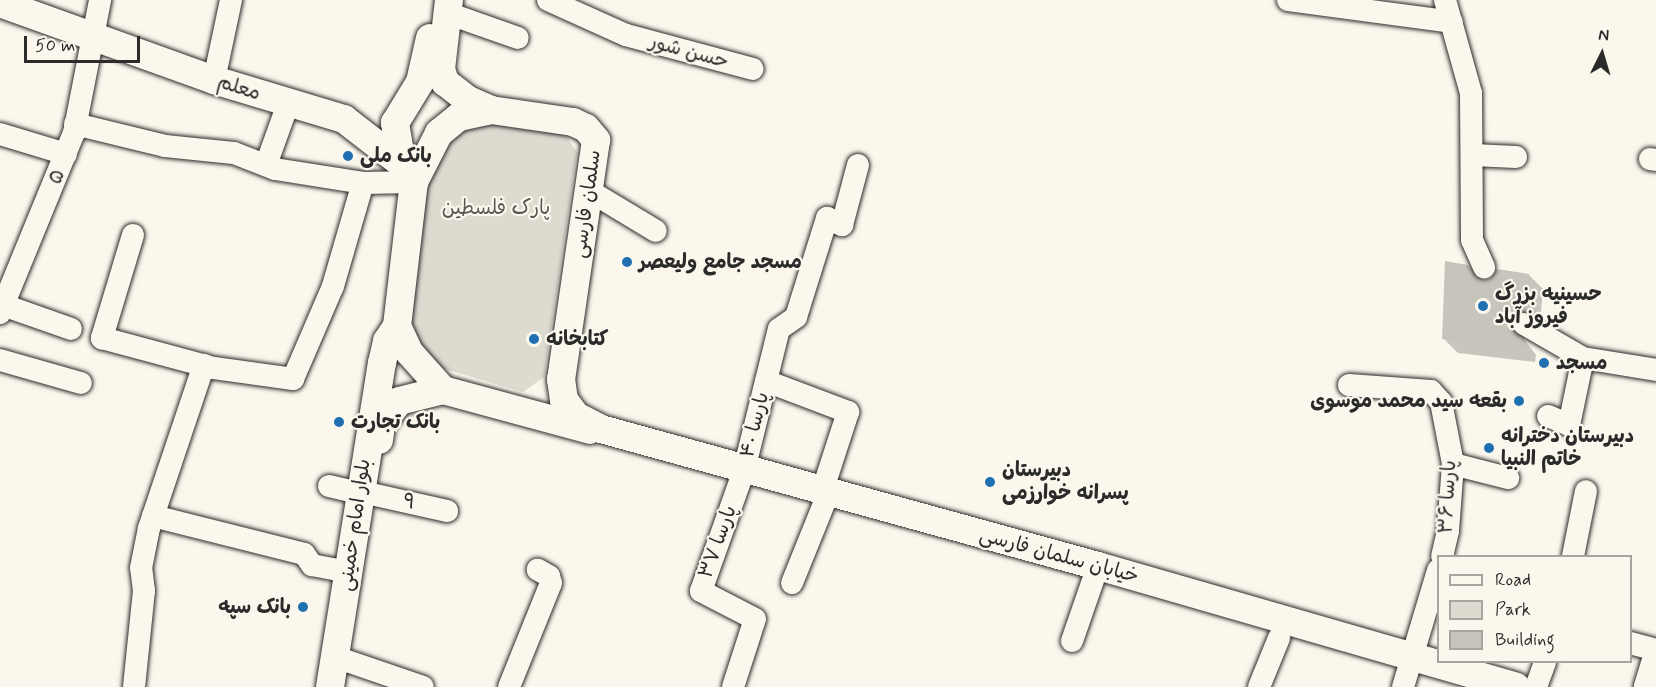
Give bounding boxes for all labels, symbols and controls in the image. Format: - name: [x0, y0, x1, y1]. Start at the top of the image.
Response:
- scale bar: [27, 24, 142, 62]
- north arrow: [1572, 24, 1632, 84]
- text: N: [1597, 25, 1610, 46]
- street label: حسن شور: [647, 30, 731, 74]
- text: 50 m: [35, 34, 75, 58]
- street label: معلم: [214, 70, 264, 106]
- place label: بانک ملی: [360, 144, 432, 168]
- street label: سلمان فارسی: [568, 148, 606, 260]
- marker: بانک ملی: [341, 149, 355, 163]
- street label: ۵: [43, 166, 71, 188]
- park label: پارک فلسطین: [442, 196, 550, 220]
- place label: مسجد جامع ولیعصر: [639, 250, 802, 274]
- marker: مسجد جامع ولیعصر: [620, 255, 634, 269]
- place label: حسینیه بزرگ فیروز آباد: [1495, 282, 1602, 329]
- marker: حسینیه بزرگ فیروز آباد: [1476, 299, 1490, 313]
- place label: کتابخانه: [546, 327, 608, 351]
- marker: کتابخانه: [527, 332, 541, 346]
- place label: مسجد: [1556, 351, 1607, 375]
- marker: مسجد: [1537, 356, 1551, 370]
- place label: بقعه سید محمد موسوی: [1310, 389, 1507, 413]
- street label: پارسا ۴۰: [735, 390, 775, 460]
- marker: بقعه سید محمد موسوی: [1512, 394, 1526, 408]
- place label: بانک تجارت: [351, 410, 440, 434]
- marker: بانک تجارت: [332, 415, 346, 429]
- place label: دبیرستان دخترانه خاتم النبیا: [1501, 424, 1634, 471]
- marker: دبیرستان دخترانه خاتم النبیا: [1482, 441, 1496, 455]
- street label: بلوار امام خمینی: [334, 457, 376, 593]
- place label: دبیرستان پسرانه خوارزمی: [1002, 458, 1129, 505]
- street label: پارسا ۳۶: [1434, 459, 1462, 535]
- marker: دبیرستان پسرانه خوارزمی: [983, 475, 997, 489]
- street label: ۹: [400, 489, 418, 515]
- street label: پارسا ۳۷: [694, 502, 742, 582]
- street label: خیابان سلمان فارسی: [977, 523, 1141, 589]
- legend: [1437, 555, 1632, 663]
- text: Road: [1495, 568, 1531, 592]
- place label: بانک سپه: [218, 595, 291, 619]
- text: Park: [1495, 598, 1531, 622]
- marker: بانک سپه: [296, 600, 310, 614]
- text: Building: [1495, 628, 1555, 652]

